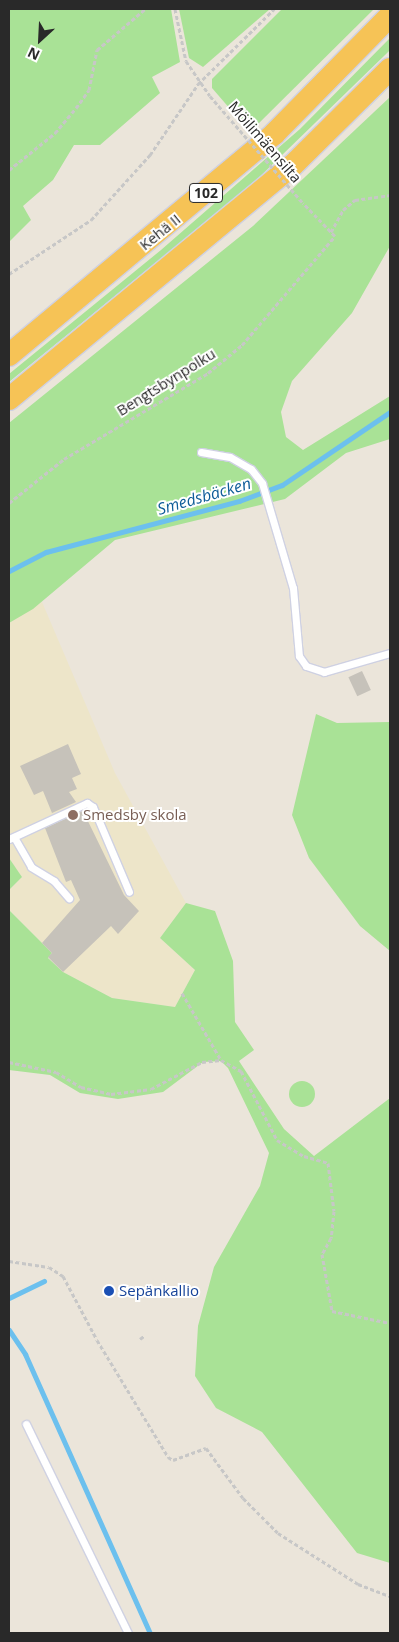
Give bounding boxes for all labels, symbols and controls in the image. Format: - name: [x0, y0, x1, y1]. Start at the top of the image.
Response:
- north arrow: [15, 15, 65, 65]
- text: N: [24, 43, 43, 65]
- street label: Möilimäensilta: [225, 98, 305, 186]
- road number: 102: [188, 182, 224, 204]
- street label: Kehä II: [136, 210, 184, 254]
- street label: Bengtsbynpolku: [113, 344, 219, 420]
- water label: Smedsbäcken: [155, 473, 253, 519]
- place label: Smedsby skola: [83, 806, 187, 824]
- marker: Smedsby skola: [67, 809, 79, 821]
- place label: Sepänkallio: [119, 1282, 199, 1300]
- marker: Sepänkallio: [103, 1285, 115, 1297]

